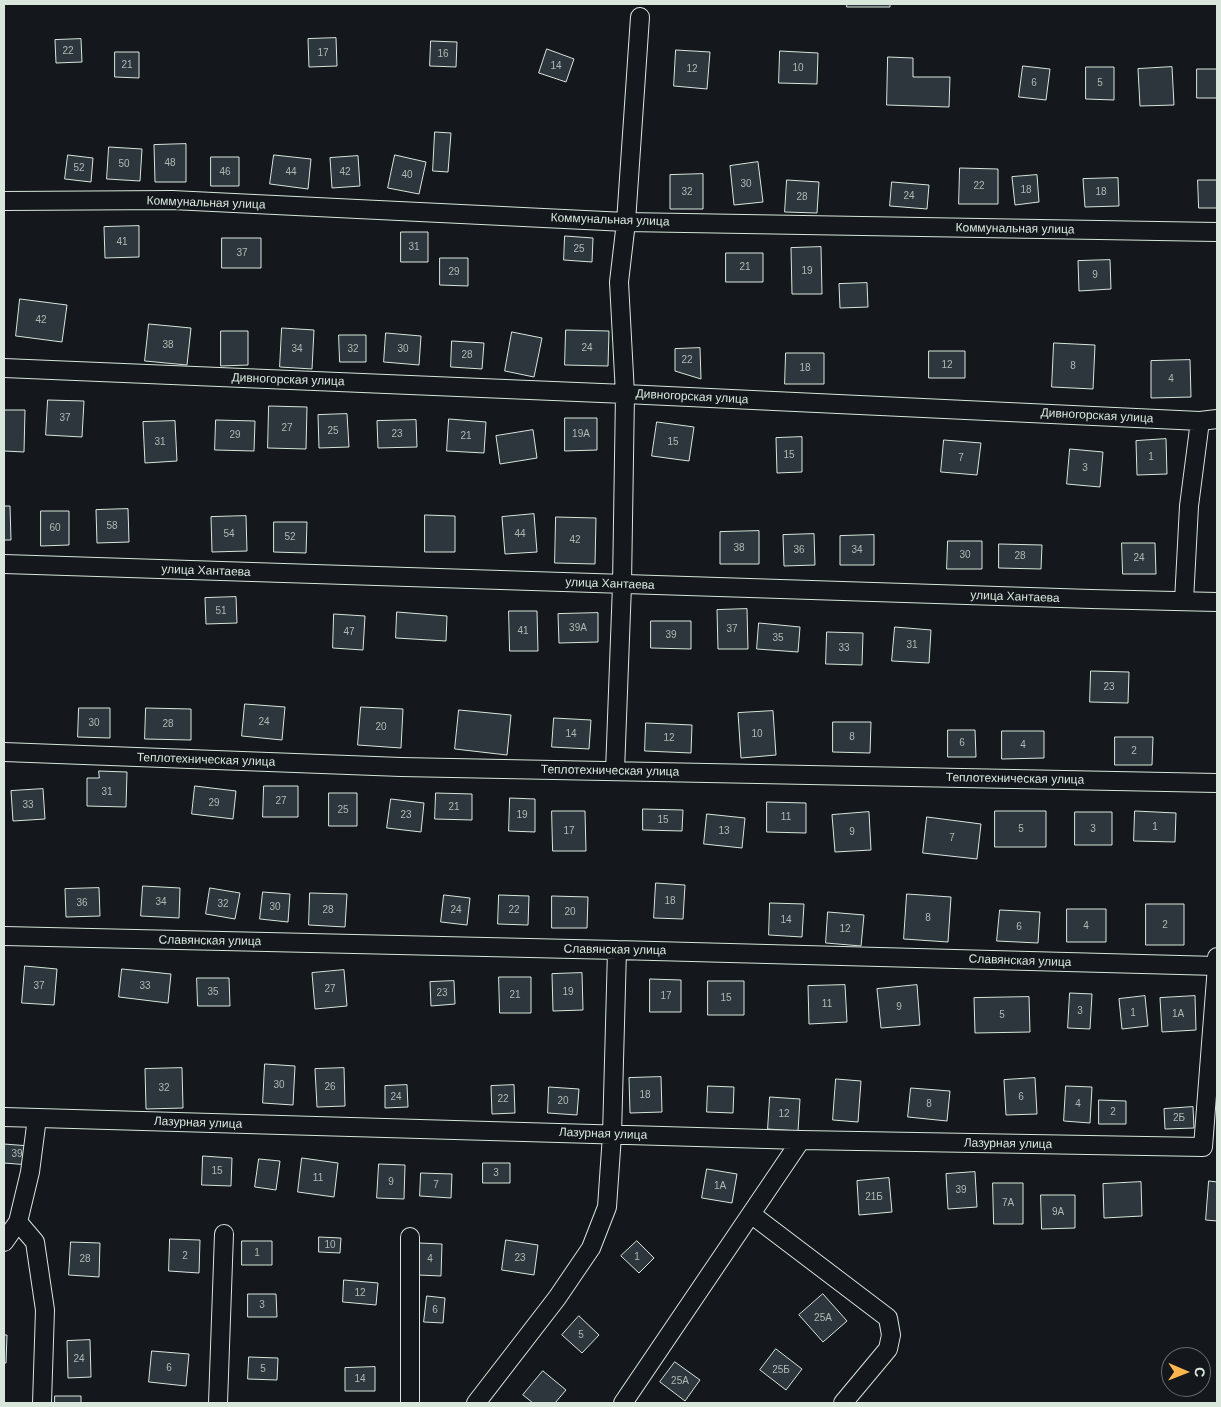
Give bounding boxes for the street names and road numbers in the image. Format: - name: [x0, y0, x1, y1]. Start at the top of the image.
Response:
- street label: Коммунальная улица: [146, 194, 266, 212]
- street label: Коммунальная улица: [550, 211, 670, 229]
- street label: Коммунальная улица: [955, 221, 1075, 237]
- street label: Дивногорская улица: [231, 371, 345, 389]
- street label: Дивногорская улица: [635, 387, 749, 407]
- street label: Дивногорская улица: [1040, 406, 1154, 426]
- street label: улица Хантаева: [161, 562, 251, 580]
- street label: улица Хантаева: [565, 575, 655, 593]
- street label: улица Хантаева: [970, 588, 1060, 606]
- street label: Теплотехническая улица: [137, 750, 275, 770]
- street label: Теплотехническая улица: [541, 763, 679, 779]
- street label: Теплотехническая улица: [946, 771, 1084, 787]
- street label: Славянская улица: [159, 933, 261, 949]
- street label: Славянская улица: [564, 942, 666, 958]
- street label: Славянская улица: [968, 952, 1072, 970]
- street label: Лазурная улица: [154, 1114, 242, 1132]
- street label: Лазурная улица: [559, 1125, 647, 1143]
- street label: Лазурная улица: [964, 1136, 1052, 1152]

